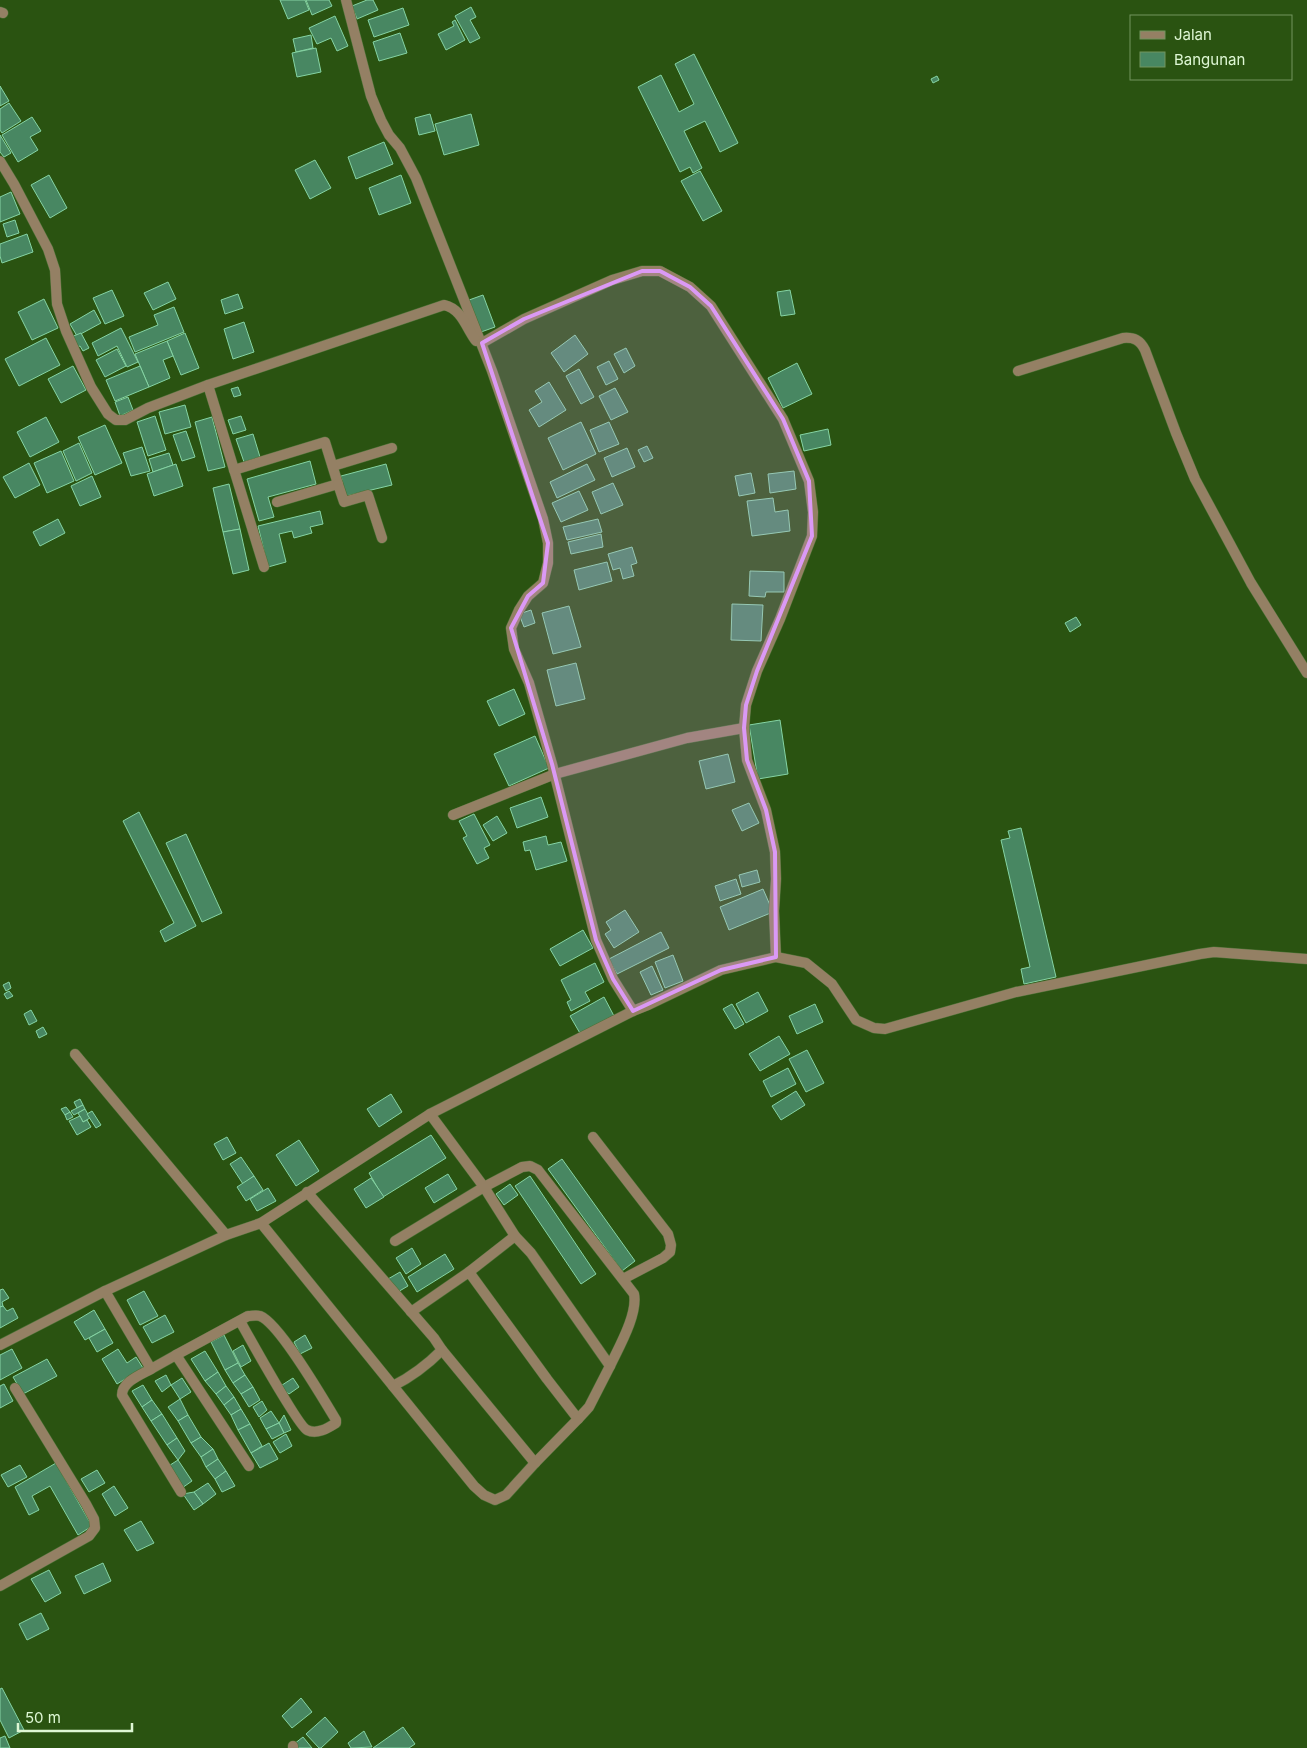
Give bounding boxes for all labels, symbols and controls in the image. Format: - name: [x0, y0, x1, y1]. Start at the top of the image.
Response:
- legend: [1130, 15, 1292, 80]
- text: Jalan: [1174, 25, 1212, 44]
- text: Bangunan: [1174, 50, 1245, 69]
- scale bar: [18, 1700, 131, 1732]
- text: 50 m: [25, 1708, 61, 1727]

